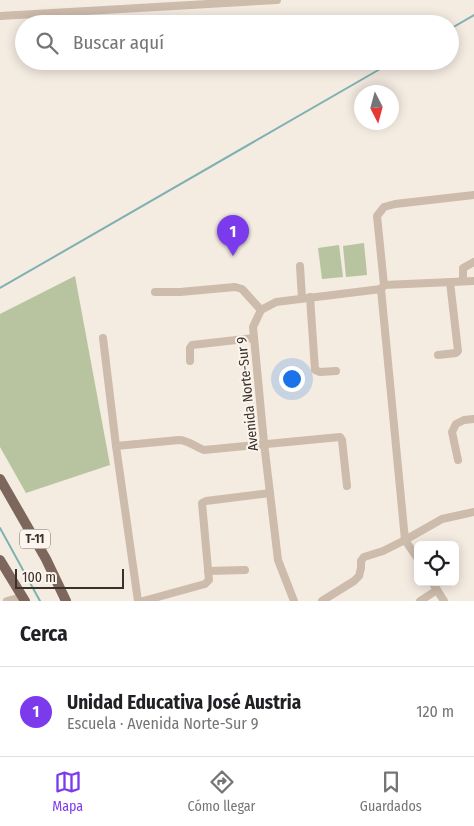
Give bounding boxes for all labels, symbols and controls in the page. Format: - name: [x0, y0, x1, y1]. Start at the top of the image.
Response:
- search box: [15, 15, 459, 70]
- icon: search: [33, 29, 61, 57]
- text: Buscar aquí: [73, 31, 164, 54]
- north arrow: [354, 85, 399, 130]
- pin: 1: [217, 215, 249, 256]
- street label: Avenida Norte-Sur 9: [233, 336, 262, 452]
- your location: [279, 366, 305, 392]
- road number: T-11: [20, 530, 50, 548]
- map controls: [414, 541, 459, 586]
- button: locate: [414, 541, 459, 586]
- scale bar: [15, 566, 124, 589]
- text: 100 m: [22, 569, 56, 586]
- text: Cerca: [20, 621, 68, 647]
- text: Unidad Educativa José Austria: [67, 691, 301, 714]
- text: 1: [33, 702, 39, 721]
- text: 120 m: [416, 702, 454, 721]
- text: Escuela · Avenida Norte-Sur 9: [67, 714, 258, 733]
- tab: Mapa: [52, 768, 83, 815]
- tab: Cómo llegar: [188, 768, 255, 815]
- tab: Guardados: [360, 768, 422, 815]

